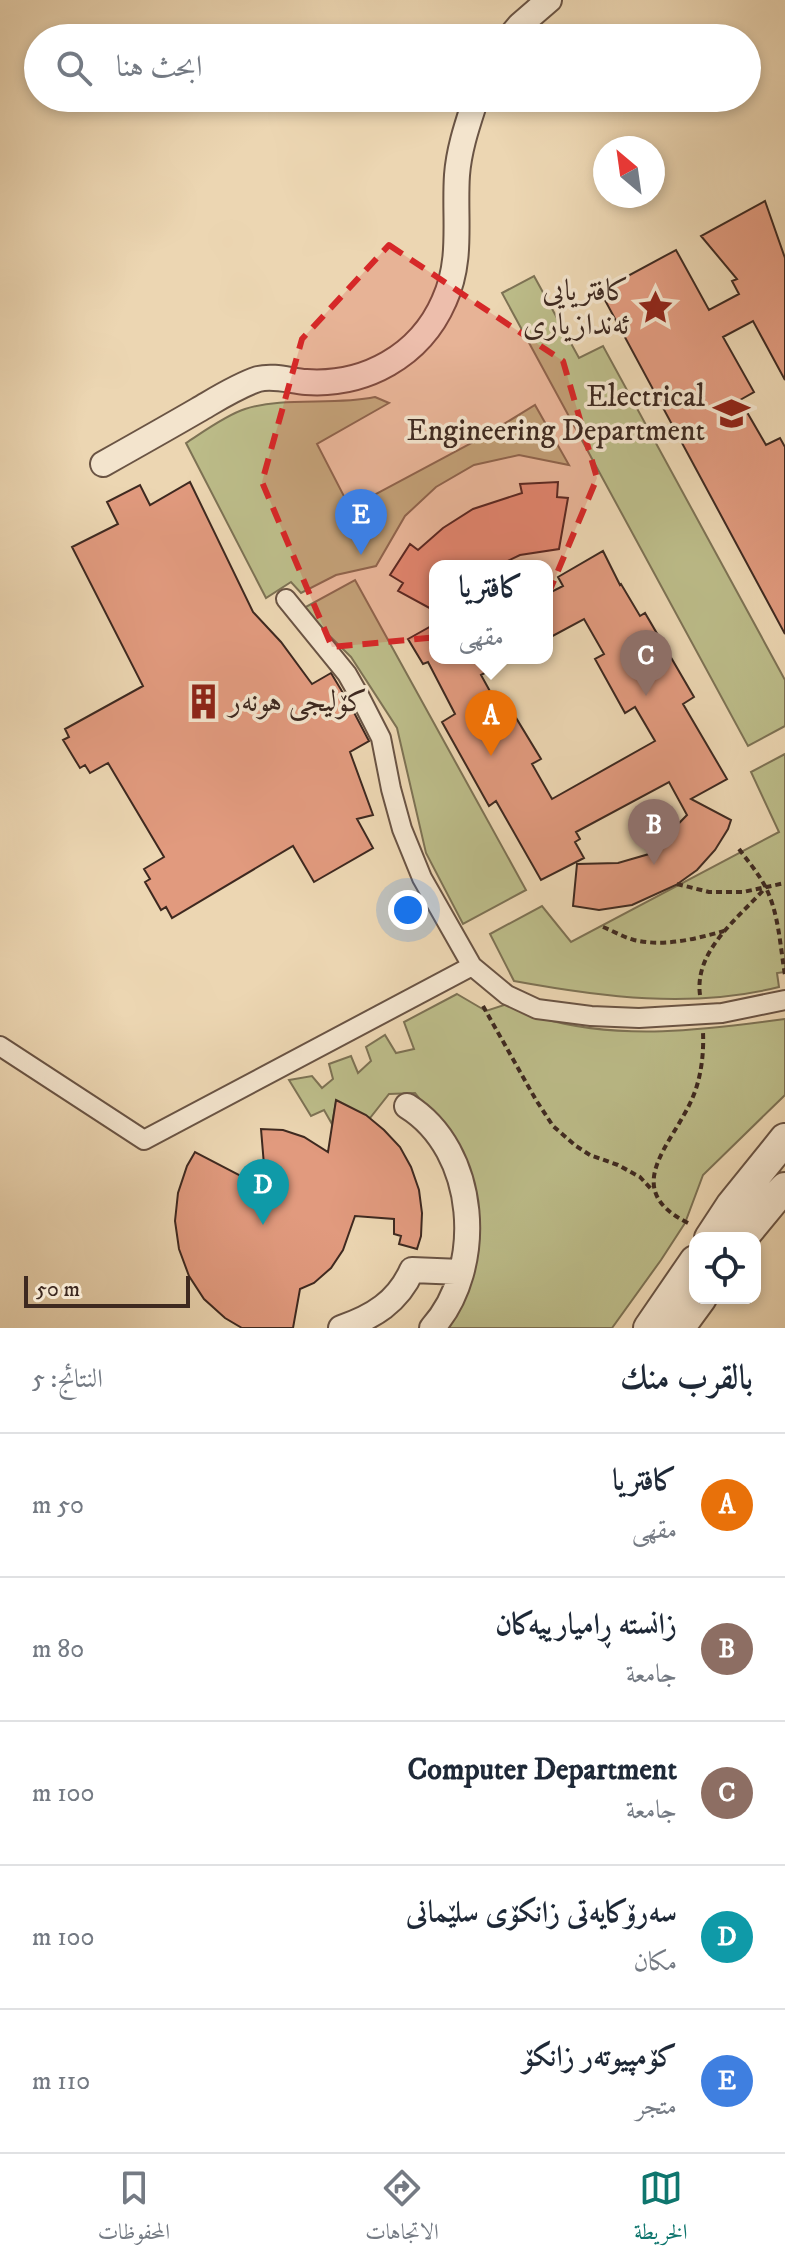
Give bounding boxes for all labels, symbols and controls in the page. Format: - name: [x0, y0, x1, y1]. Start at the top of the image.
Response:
- search box: [24, 24, 761, 112]
- icon: search: [52, 46, 96, 90]
- text: ابحث هنا: [116, 49, 202, 86]
- north arrow: [593, 136, 665, 208]
- place label: کافتریایی ئەندازیاری: [523, 273, 629, 344]
- place icon: کافتریایی ئەندازیاری: [636, 288, 674, 326]
- place label: Electrical Engineering Department: [406, 379, 705, 450]
- school or university icon: Electrical Engineering Department: [712, 394, 750, 432]
- pin: E: [335, 489, 387, 555]
- popup: [429, 560, 553, 664]
- text: کافتریا: [459, 570, 523, 607]
- text: مقهى: [459, 621, 504, 654]
- pin: C: [620, 630, 672, 696]
- building icon: کۆلیجی هونەر: [184, 682, 222, 720]
- place label: کۆلیجی هونەر: [226, 684, 367, 721]
- pin: A: [465, 690, 517, 756]
- pin: B: [628, 799, 680, 865]
- your location: [388, 890, 428, 930]
- pin: D: [237, 1159, 289, 1225]
- map controls: [689, 1232, 761, 1304]
- button: locate: [689, 1232, 761, 1304]
- scale bar: [24, 1272, 190, 1308]
- text: 50 m: [36, 1276, 80, 1303]
- text: بالقرب منك: [620, 1357, 753, 1399]
- text: النتائج: 5: [32, 1363, 103, 1396]
- text: کافتریا: [612, 1463, 677, 1500]
- text: 50 m: [32, 1489, 84, 1522]
- text: A: [719, 1489, 735, 1522]
- text: مقهى: [632, 1514, 677, 1547]
- text: زانستە ڕامیارییەکان: [495, 1607, 677, 1644]
- text: 80 m: [32, 1633, 84, 1666]
- text: B: [719, 1633, 735, 1666]
- text: جامعة: [626, 1658, 677, 1691]
- text: Computer Department: [407, 1752, 677, 1789]
- text: 100 m: [32, 1777, 95, 1810]
- text: C: [718, 1777, 736, 1810]
- text: جامعة: [626, 1794, 677, 1827]
- text: سەرۆکایەتی زانکۆی سلێمانی: [406, 1895, 677, 1932]
- text: 100 m: [32, 1921, 95, 1954]
- text: D: [717, 1921, 737, 1954]
- text: مكان: [633, 1946, 677, 1979]
- text: کۆمپیوتەر زانکۆ: [523, 2039, 677, 2076]
- text: 110 m: [32, 2065, 90, 2098]
- text: E: [718, 2065, 736, 2098]
- text: متجر: [636, 2090, 677, 2123]
- tab: المحفوظات: [98, 2166, 170, 2253]
- tab: الاتجاهات: [365, 2166, 439, 2253]
- tab: الخريطة: [634, 2166, 687, 2253]

